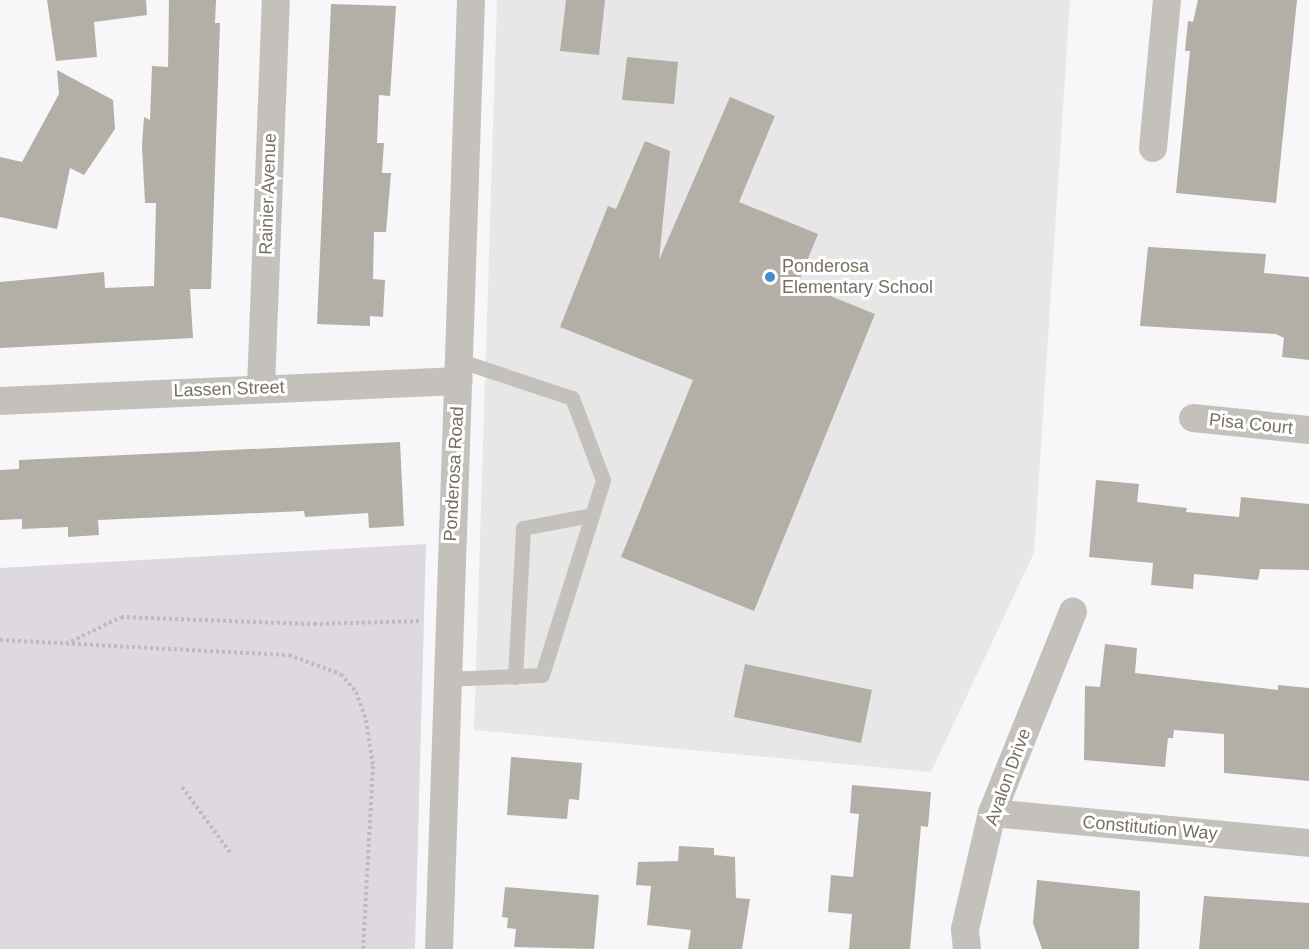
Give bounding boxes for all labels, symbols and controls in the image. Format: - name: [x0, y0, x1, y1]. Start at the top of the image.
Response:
- street label: Rainier Avenue: [255, 132, 281, 256]
- place label: Ponderosa Elementary School: [782, 256, 933, 298]
- marker: Ponderosa Elementary School: [763, 270, 777, 284]
- street label: Lassen Street: [173, 376, 285, 402]
- street label: Ponderosa Road: [440, 406, 468, 542]
- street label: Pisa Court: [1208, 409, 1294, 439]
- street label: Avalon Drive: [980, 726, 1036, 828]
- street label: Constitution Way: [1082, 811, 1218, 845]

